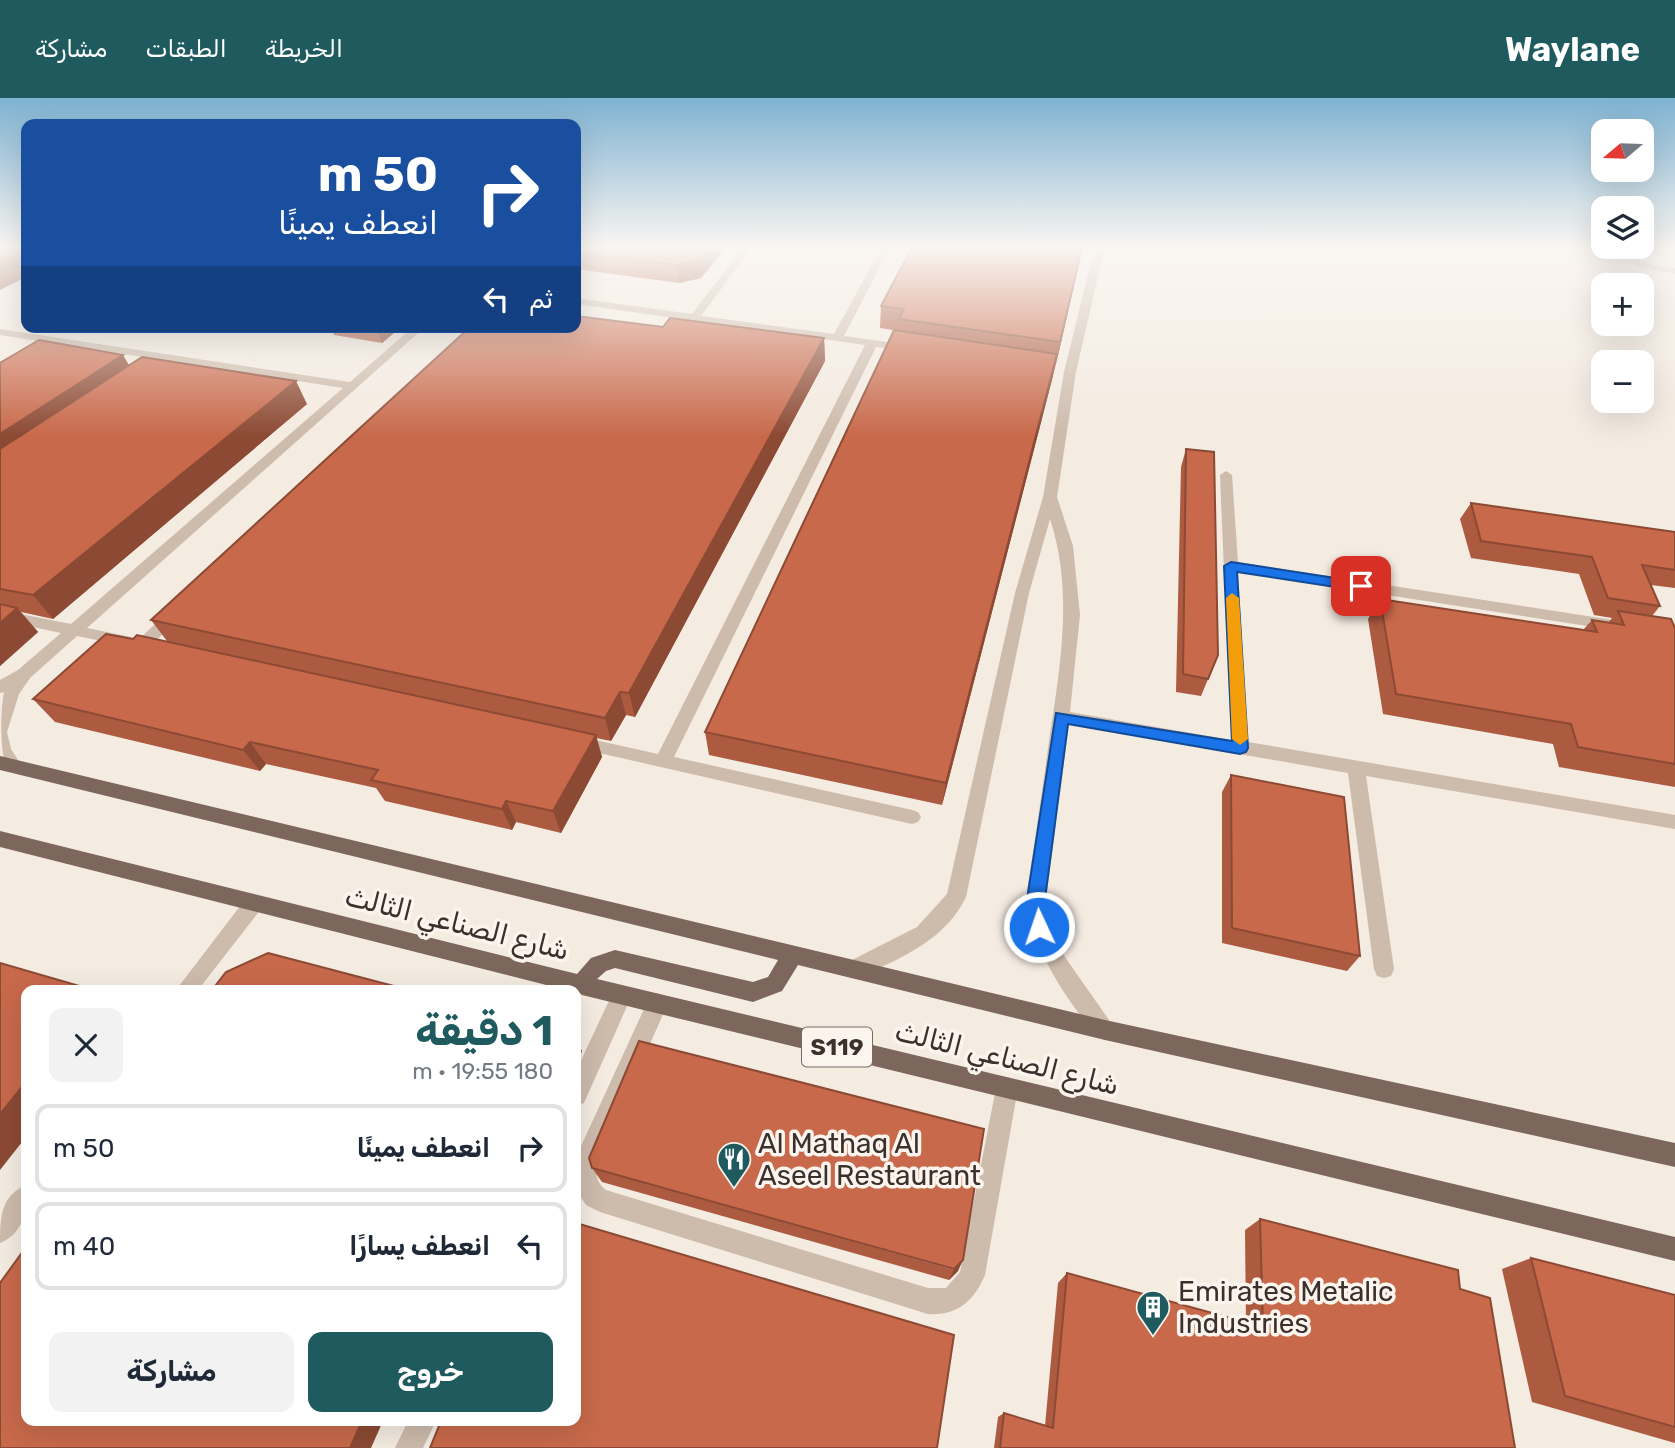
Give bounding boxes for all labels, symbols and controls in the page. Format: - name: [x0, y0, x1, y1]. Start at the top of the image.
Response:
- text: Waylane: [1505, 30, 1640, 69]
- text: مشاركة: [35, 35, 107, 63]
- text: الطبقات: [145, 35, 227, 63]
- text: الخريطة: [265, 35, 343, 63]
- north arrow: [1591, 119, 1654, 182]
- map controls: [1591, 119, 1654, 413]
- text: 50 m: [318, 145, 438, 203]
- icon: right: [462, 147, 553, 238]
- button: layers: [1591, 196, 1654, 259]
- text: انعطف يمينًا: [278, 204, 438, 242]
- button: +: [1591, 273, 1654, 336]
- icon: left: [477, 280, 515, 318]
- text: ثم: [529, 284, 553, 315]
- button: −: [1591, 350, 1654, 413]
- pin: [1331, 556, 1391, 616]
- icon: arrive: [1342, 567, 1380, 605]
- street label: شارع الصناعي الثالث: [340, 879, 572, 972]
- position arrow: [1002, 890, 1076, 964]
- text: 1 دقيقة: [415, 1006, 553, 1056]
- button: close: [49, 1008, 123, 1082]
- street label: شارع الصناعي الثالث: [890, 1014, 1122, 1107]
- road number: S119: [802, 1028, 872, 1066]
- text: 180 m · 19:55: [412, 1057, 553, 1085]
- place label: Al Mathaq Al Aseel Restaurant: [758, 1127, 981, 1192]
- icon: right: [511, 1129, 549, 1167]
- text: 50 m: [53, 1133, 114, 1164]
- text: انعطف يمينًا: [357, 1133, 490, 1164]
- restaurant icon: Al Mathaq Al Aseel Restaurant: [715, 1140, 753, 1189]
- icon: left: [511, 1227, 549, 1265]
- text: 40 m: [53, 1231, 115, 1262]
- text: انعطف يسارًا: [349, 1231, 490, 1262]
- place label: Emirates Metalic Industries: [1178, 1275, 1393, 1340]
- building icon: Emirates Metalic Industries: [1134, 1288, 1172, 1337]
- button: مشاركة: [49, 1332, 294, 1412]
- button: خروج: [308, 1332, 553, 1412]

